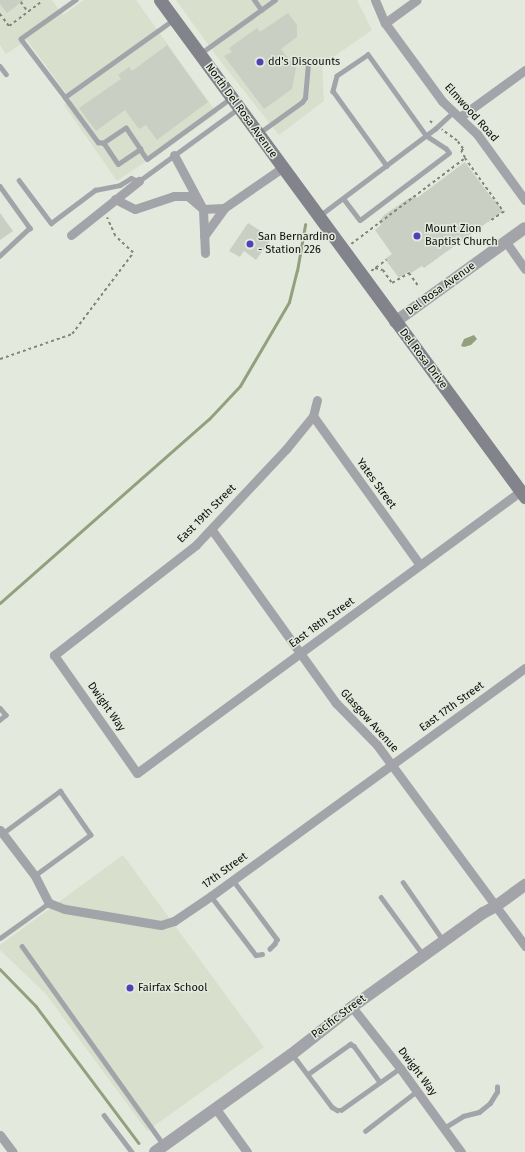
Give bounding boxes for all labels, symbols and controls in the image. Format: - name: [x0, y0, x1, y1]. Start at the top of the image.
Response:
- place label: dd's Discounts: [268, 55, 340, 69]
- marker: dd's Discounts: [255, 57, 265, 67]
- street label: North Del Rosa Avenue: [202, 61, 280, 161]
- street label: Elmwood Road: [441, 81, 501, 145]
- place label: Mount Zion Baptist Church: [425, 223, 498, 249]
- place label: San Bernardino - Station 226: [258, 231, 335, 257]
- marker: Mount Zion Baptist Church: [412, 231, 422, 241]
- marker: San Bernardino - Station 226: [245, 239, 255, 249]
- street label: Del Rosa Avenue: [404, 259, 478, 319]
- street label: Del Rosa Drive: [396, 326, 450, 392]
- street label: Yates Street: [353, 456, 399, 512]
- street label: East 19th Street: [175, 482, 239, 546]
- street label: East 18th Street: [287, 595, 357, 651]
- street label: East 17th Street: [417, 679, 487, 735]
- street label: Dwight Way: [84, 680, 128, 734]
- street label: Glasgow Avenue: [337, 687, 401, 755]
- street label: 17th Street: [200, 850, 250, 892]
- place label: Fairfax School: [138, 981, 208, 995]
- marker: Fairfax School: [125, 983, 135, 993]
- street label: Pacific Street: [309, 992, 369, 1042]
- street label: Dwight Way: [395, 1045, 439, 1099]

